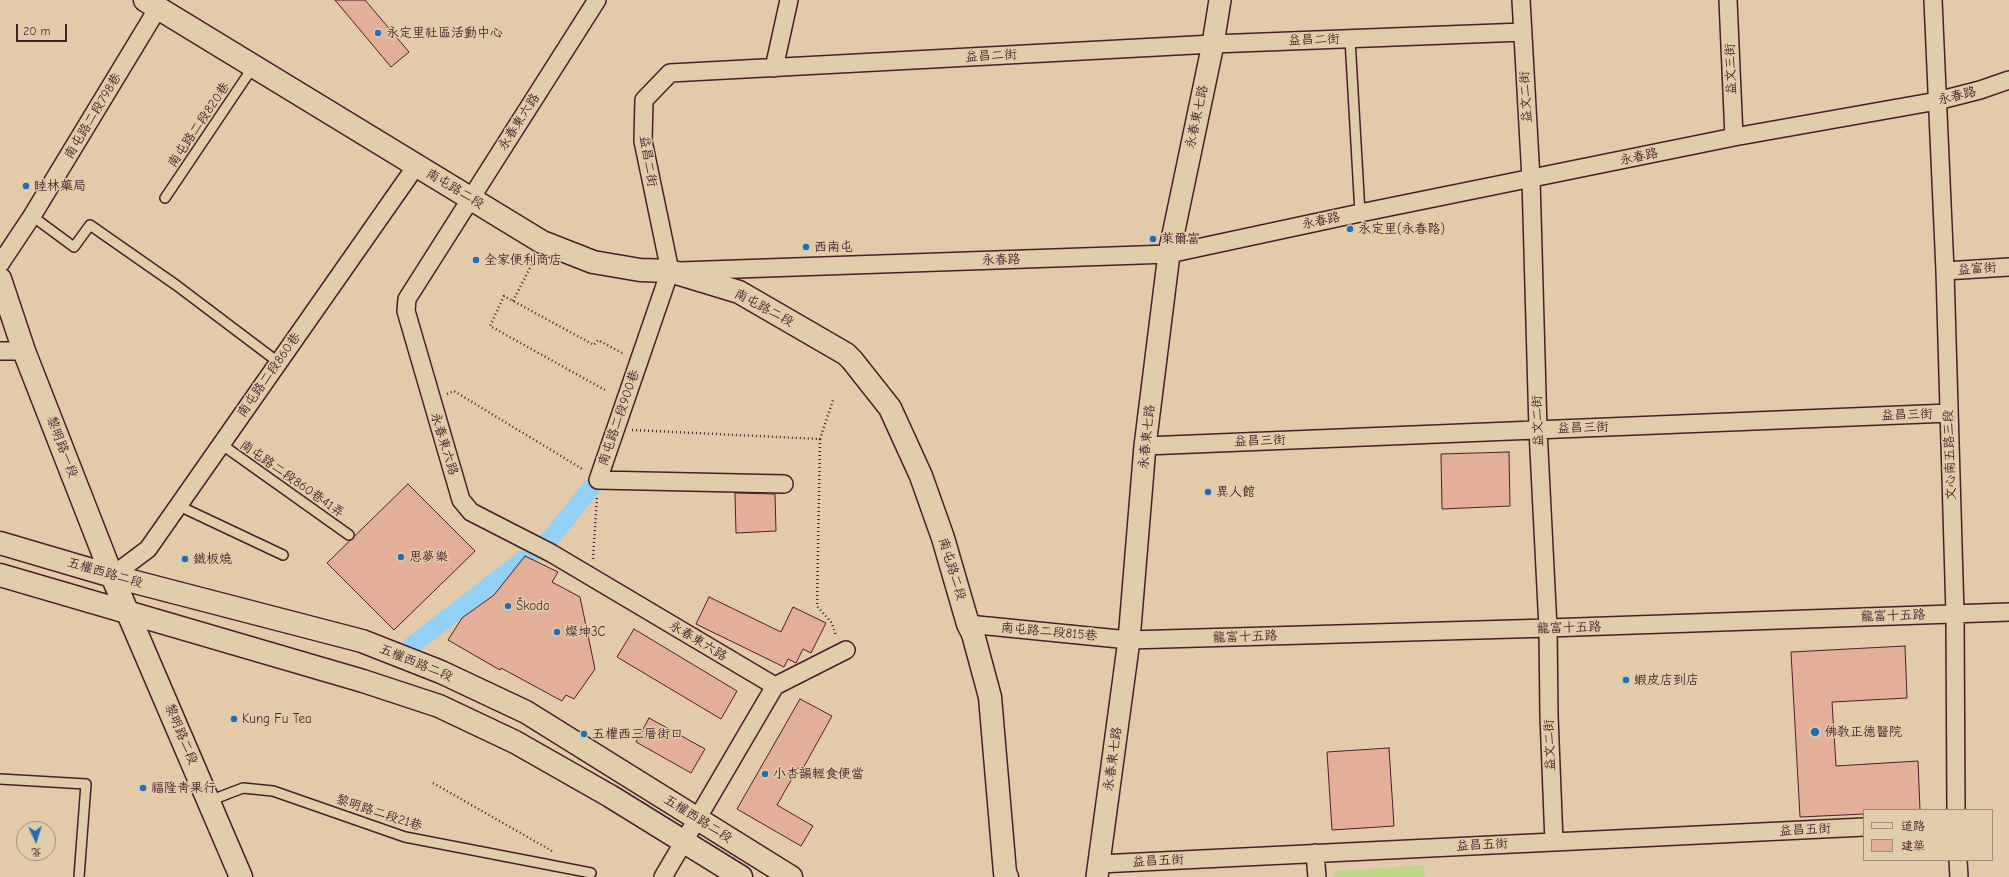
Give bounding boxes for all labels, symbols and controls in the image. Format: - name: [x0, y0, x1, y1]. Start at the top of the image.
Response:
- scale bar: [18, 16, 69, 42]
- text: 20 m: [23, 24, 51, 38]
- place label: 永定里社區活動中心: [386, 25, 503, 41]
- marker: 永定里社區活動中心: [373, 28, 383, 38]
- street label: 益昌二街: [1288, 31, 1340, 49]
- street label: 益文三街: [1722, 43, 1740, 95]
- street label: 益昌二街: [965, 47, 1017, 65]
- street label: 南屯路二段798巷: [61, 70, 125, 162]
- street label: 益文二街: [1517, 71, 1535, 123]
- street label: 南屯路二段820巷: [165, 79, 233, 171]
- street label: 永春東七路: [1183, 84, 1211, 150]
- street label: 永春路: [1936, 84, 1978, 108]
- street label: 永春東六路: [495, 90, 543, 154]
- street label: 益昌二街: [636, 134, 660, 188]
- street label: 永春路: [1618, 145, 1660, 169]
- street label: 南屯路二段: [423, 166, 487, 212]
- place label: 睦林藥局: [34, 178, 86, 194]
- marker: 睦林藥局: [21, 181, 31, 191]
- street label: 永春路: [1300, 209, 1342, 233]
- place label: 永定里(永春路): [1358, 221, 1445, 237]
- marker: 永定里(永春路): [1345, 224, 1355, 234]
- place label: 萊爾富: [1161, 231, 1200, 247]
- marker: 萊爾富: [1148, 234, 1158, 244]
- place label: 西南屯: [814, 239, 853, 255]
- marker: 西南屯: [801, 242, 811, 252]
- place label: 全家便利商店: [484, 252, 562, 268]
- street label: 永春路: [981, 252, 1021, 268]
- marker: 全家便利商店: [471, 255, 481, 265]
- street label: 益富街: [1957, 260, 1997, 278]
- street label: 南屯路二段: [732, 286, 796, 330]
- street label: 南屯路二段860巷: [234, 330, 304, 420]
- street label: 南屯路二段900巷: [595, 368, 643, 468]
- street label: 益文二街: [1529, 395, 1547, 447]
- street label: 永春東七路: [1136, 404, 1158, 470]
- street label: 益昌三街: [1881, 406, 1933, 424]
- street label: 文心南五路三段: [1941, 409, 1959, 501]
- street label: 永春東六路: [427, 411, 461, 477]
- street label: 黎明路一段: [43, 414, 81, 480]
- street label: 益昌三街: [1557, 419, 1609, 437]
- street label: 益昌三街: [1234, 432, 1286, 450]
- street label: 南屯路二段860巷41弄: [237, 437, 347, 521]
- place label: 異人館: [1216, 484, 1255, 500]
- marker: 異人館: [1203, 487, 1213, 497]
- street label: 南屯路二段: [935, 536, 969, 602]
- place label: 思夢樂: [409, 549, 448, 565]
- place label: 鐵板燒: [193, 551, 232, 567]
- marker: 思夢樂: [396, 552, 406, 562]
- marker: 鐵板燒: [180, 554, 190, 564]
- street label: 五權西路二段: [65, 555, 145, 591]
- place label: Škoda: [516, 598, 550, 614]
- marker: Škoda: [503, 601, 513, 611]
- street label: 龍富十五路: [1860, 607, 1926, 625]
- street label: 永春東六路: [666, 618, 730, 664]
- street label: 龍富十五路: [1536, 619, 1602, 637]
- street label: 南屯路二段815巷: [1000, 620, 1098, 644]
- place label: 燦坤3C: [565, 624, 606, 640]
- marker: 燦坤3C: [552, 627, 562, 637]
- street label: 龍富十五路: [1212, 628, 1278, 646]
- street label: 五權西路二段: [377, 641, 455, 685]
- place label: 蝦皮店到店: [1634, 672, 1699, 688]
- marker: 蝦皮店到店: [1621, 675, 1631, 685]
- street label: 黎明路二段: [161, 701, 201, 767]
- place label: Kung Fu Tea: [242, 711, 312, 727]
- marker: Kung Fu Tea: [229, 714, 239, 724]
- street label: 益文二街: [1541, 719, 1559, 771]
- place label: 佛教正德醫院: [1824, 724, 1902, 740]
- place label: 五權西三厝街口: [592, 726, 683, 742]
- street label: 永春東七路: [1101, 726, 1125, 792]
- marker: 佛教正德醫院: [1809, 726, 1821, 738]
- marker: 五權西三厝街口: [579, 729, 589, 739]
- place label: 小杏韻輕食便當: [773, 766, 864, 782]
- marker: 小杏韻輕食便當: [760, 769, 770, 779]
- place label: 福隆青果行: [151, 780, 216, 796]
- marker: 福隆青果行: [138, 783, 148, 793]
- street label: 黎明路二段21巷: [334, 792, 424, 834]
- street label: 五權西路二段: [661, 792, 735, 846]
- legend: [1863, 809, 1993, 861]
- text: 道路: [1901, 819, 1925, 833]
- north arrow: [16, 821, 56, 861]
- street label: 益昌五街: [1779, 821, 1831, 839]
- street label: 益昌五街: [1456, 836, 1508, 854]
- text: 建築: [1901, 839, 1925, 853]
- text: 北: [31, 846, 43, 859]
- street label: 益昌五街: [1132, 852, 1184, 870]

